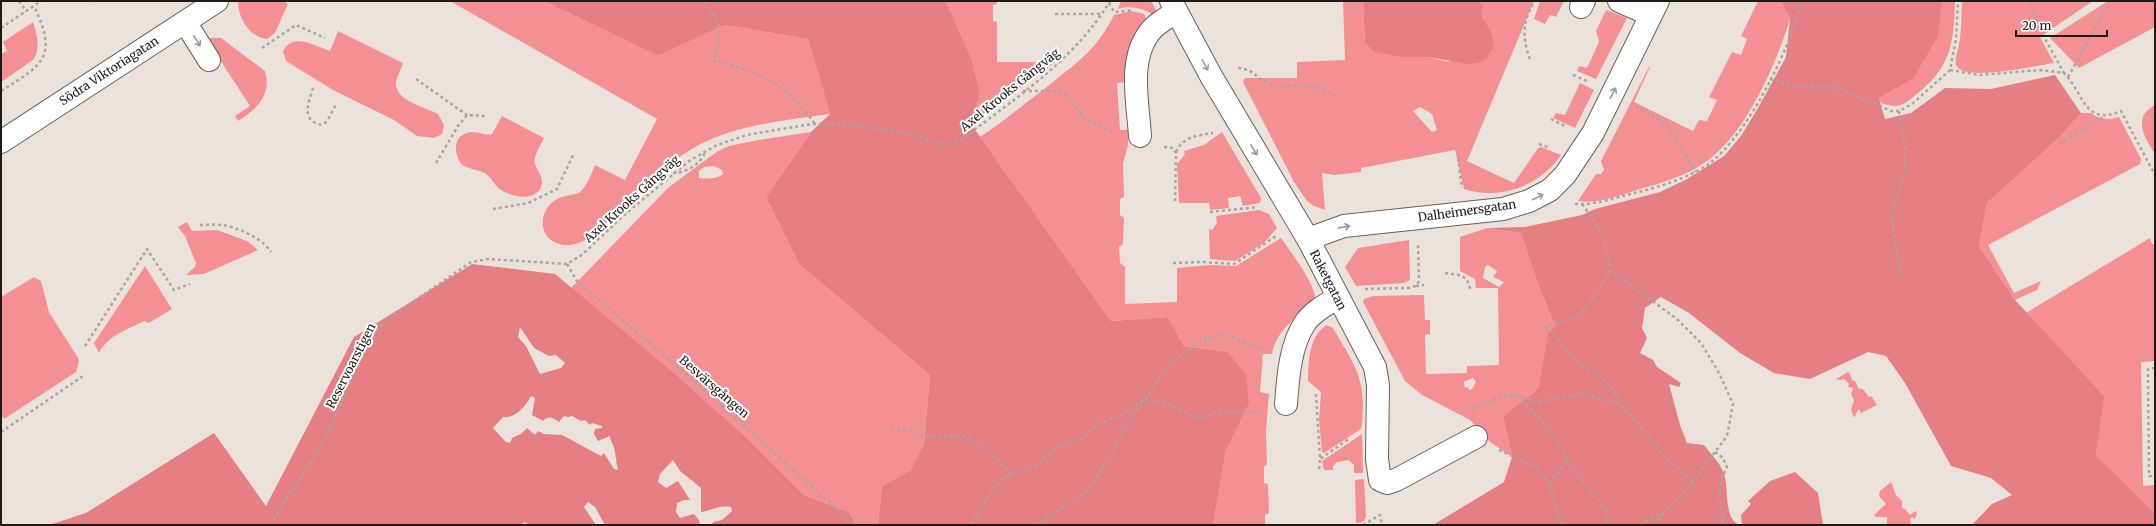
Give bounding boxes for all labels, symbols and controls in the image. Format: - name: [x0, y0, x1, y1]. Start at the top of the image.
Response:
- scale bar: [2016, 12, 2107, 38]
- text: 20 m: [2022, 18, 2051, 33]
- street label: Södra Viktoriagatan: [56, 33, 161, 108]
- one-way arrow: [193, 35, 201, 46]
- street label: Axel Krooks Gångväg: [956, 44, 1063, 135]
- one-way arrow: [1202, 59, 1209, 71]
- one-way arrow: [1610, 87, 1617, 99]
- one-way arrow: [1251, 144, 1259, 156]
- street label: Axel Krooks Gångväg: [580, 151, 683, 246]
- one-way arrow: [1532, 193, 1544, 200]
- street label: Dalheimersgatan: [1417, 196, 1517, 225]
- one-way arrow: [1337, 222, 1350, 230]
- street label: Raketgatan: [1307, 247, 1350, 312]
- street label: Reservoarstigen: [323, 321, 379, 411]
- street label: Besvärsgången: [676, 352, 752, 421]

